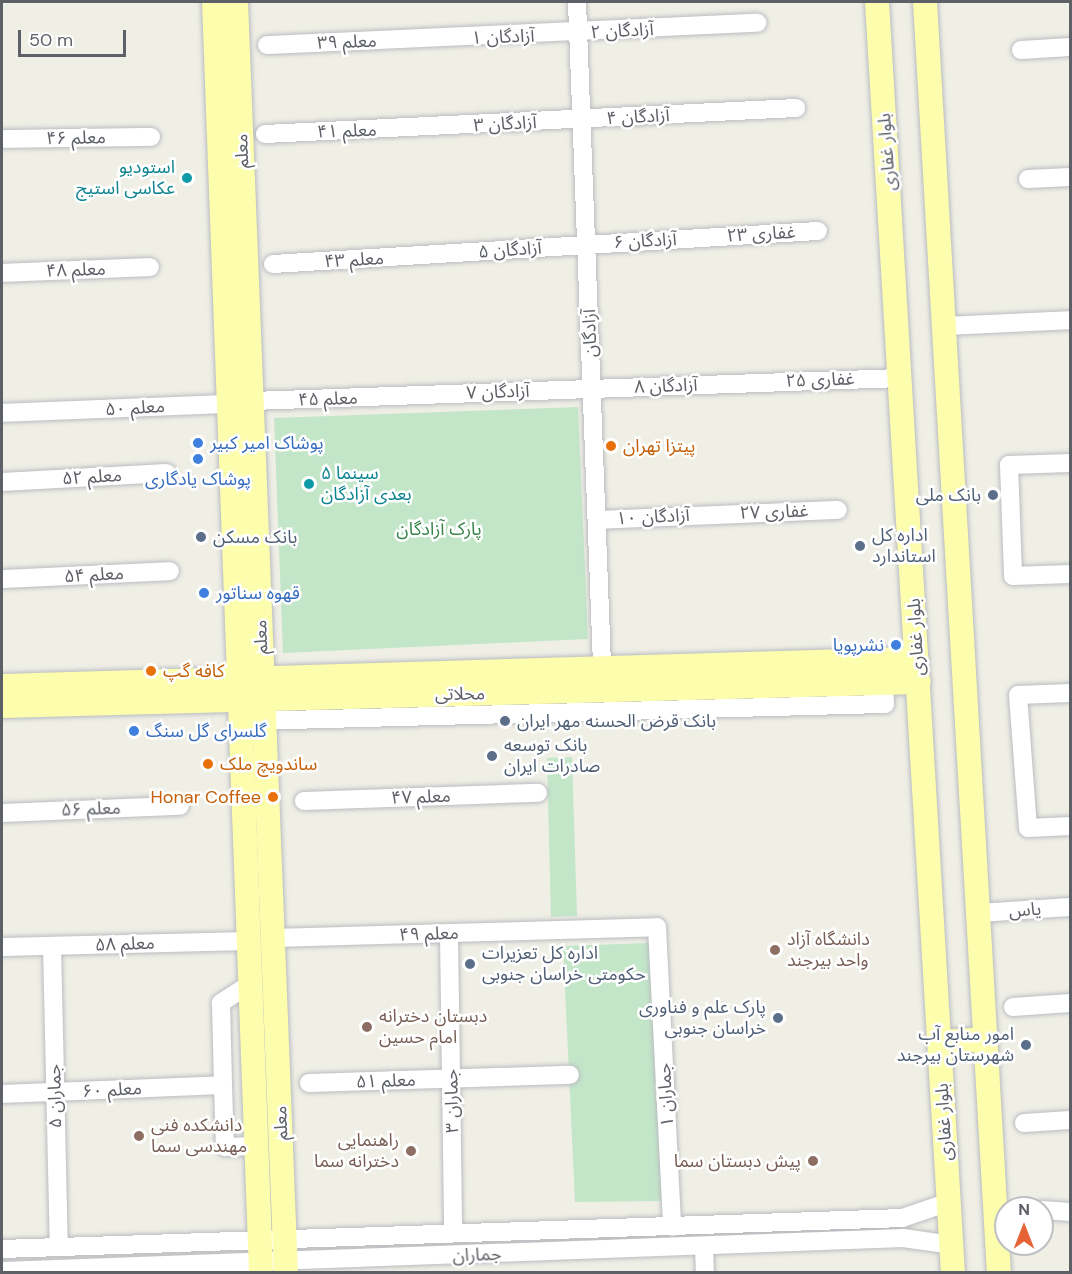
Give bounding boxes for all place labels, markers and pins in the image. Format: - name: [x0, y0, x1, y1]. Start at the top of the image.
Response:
- place label: استودیو عکاسی استیج: [76, 157, 175, 200]
- marker: استودیو عکاسی استیج: [180, 171, 194, 185]
- place label: پوشاک امیر کبیر: [210, 432, 324, 454]
- place label: پیتزا تهران: [623, 435, 695, 457]
- marker: پوشاک امیر کبیر: [191, 436, 205, 450]
- marker: پیتزا تهران: [604, 439, 618, 453]
- marker: پوشاک یادگاری: [191, 452, 205, 466]
- place label: سینما ۵ بعدی آزادگان: [321, 463, 412, 506]
- place label: پوشاک یادگاری: [145, 468, 251, 490]
- marker: سینما ۵ بعدی آزادگان: [302, 477, 316, 491]
- place label: بانک ملی: [916, 484, 981, 506]
- marker: بانک ملی: [986, 488, 1000, 502]
- place label: اداره کل استاندارد: [872, 525, 936, 568]
- place label: بانک مسکن: [213, 526, 297, 548]
- marker: بانک مسکن: [194, 530, 208, 544]
- marker: اداره کل استاندارد: [853, 539, 867, 553]
- place label: قهوه سناتور: [216, 582, 300, 604]
- marker: قهوه سناتور: [197, 586, 211, 600]
- place label: نشرپویا: [833, 634, 884, 656]
- marker: نشرپویا: [889, 638, 903, 652]
- place label: کافه گپ: [163, 660, 224, 682]
- marker: کافه گپ: [144, 664, 158, 678]
- place label: بانک قرض الحسنه مهر ایران: [517, 710, 716, 732]
- marker: بانک قرض الحسنه مهر ایران: [498, 714, 512, 728]
- place label: گلسرای گل سنگ: [146, 720, 267, 742]
- marker: گلسرای گل سنگ: [127, 724, 141, 738]
- place label: بانک توسعه صادرات ایران: [504, 735, 600, 777]
- marker: بانک توسعه صادرات ایران: [485, 749, 499, 763]
- place label: ساندویچ ملک: [220, 753, 317, 775]
- marker: ساندویچ ملک: [201, 757, 215, 771]
- place label: Honar Coffee: [151, 786, 261, 808]
- marker: Honar Coffee: [266, 790, 280, 804]
- place label: دانشگاه آزاد واحد بیرجند: [787, 929, 870, 972]
- place label: اداره کل تعزیرات حکومتی خراسان جنوبی: [482, 943, 646, 986]
- marker: دانشگاه آزاد واحد بیرجند: [768, 943, 782, 957]
- marker: اداره کل تعزیرات حکومتی خراسان جنوبی: [463, 957, 477, 971]
- place label: پارک علم و فناوری خراسان جنوبی: [639, 997, 766, 1040]
- place label: دبستان دخترانه امام حسین: [379, 1006, 487, 1048]
- marker: پارک علم و فناوری خراسان جنوبی: [771, 1011, 785, 1025]
- marker: دبستان دخترانه امام حسین: [360, 1020, 374, 1034]
- place label: امور منابع آب شهرستان بیرجند: [897, 1024, 1014, 1066]
- marker: امور منابع آب شهرستان بیرجند: [1019, 1038, 1033, 1052]
- place label: دانشکده فنی مهندسی سما: [151, 1115, 247, 1158]
- marker: دانشکده فنی مهندسی سما: [132, 1129, 146, 1143]
- place label: راهنمایی دخترانه سما: [314, 1130, 399, 1172]
- marker: راهنمایی دخترانه سما: [404, 1144, 418, 1158]
- place label: پیش دبستان سما: [674, 1150, 801, 1172]
- marker: پیش دبستان سما: [806, 1154, 820, 1168]

